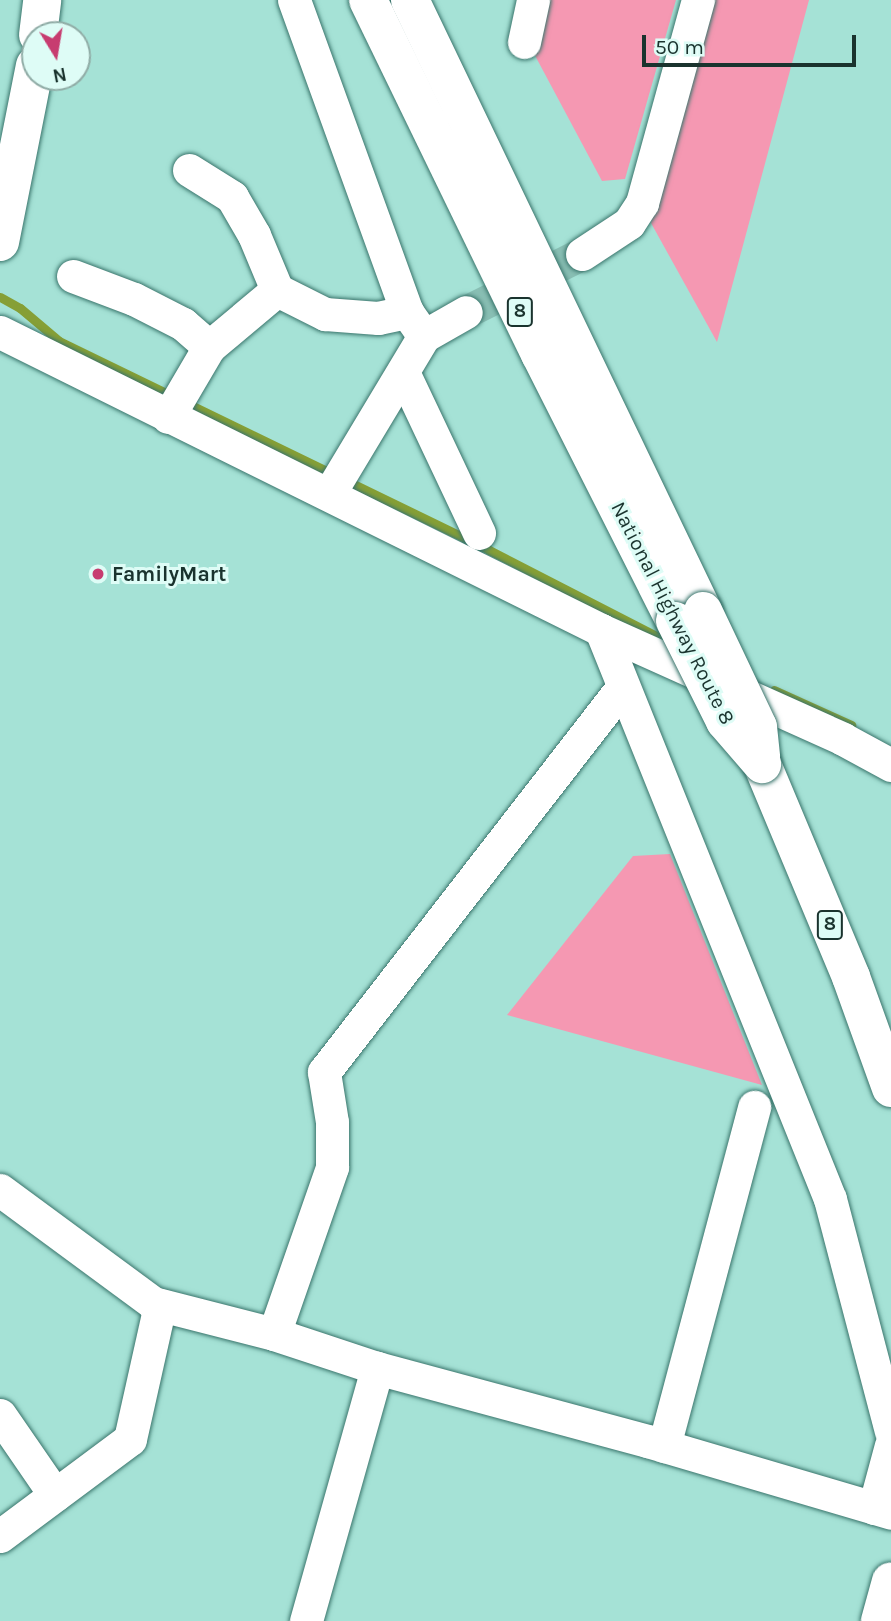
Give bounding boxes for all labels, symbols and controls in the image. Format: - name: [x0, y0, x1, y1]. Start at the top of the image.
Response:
- north arrow: [21, 21, 91, 91]
- scale bar: [646, 21, 860, 65]
- text: 50 m: [655, 35, 704, 59]
- text: N: [51, 63, 68, 87]
- road number: 8: [506, 296, 534, 328]
- street label: National Highway Route 8: [606, 497, 740, 729]
- place label: FamilyMart: [112, 561, 226, 587]
- marker: FamilyMart: [90, 566, 106, 582]
- road number: 8: [816, 909, 844, 940]

